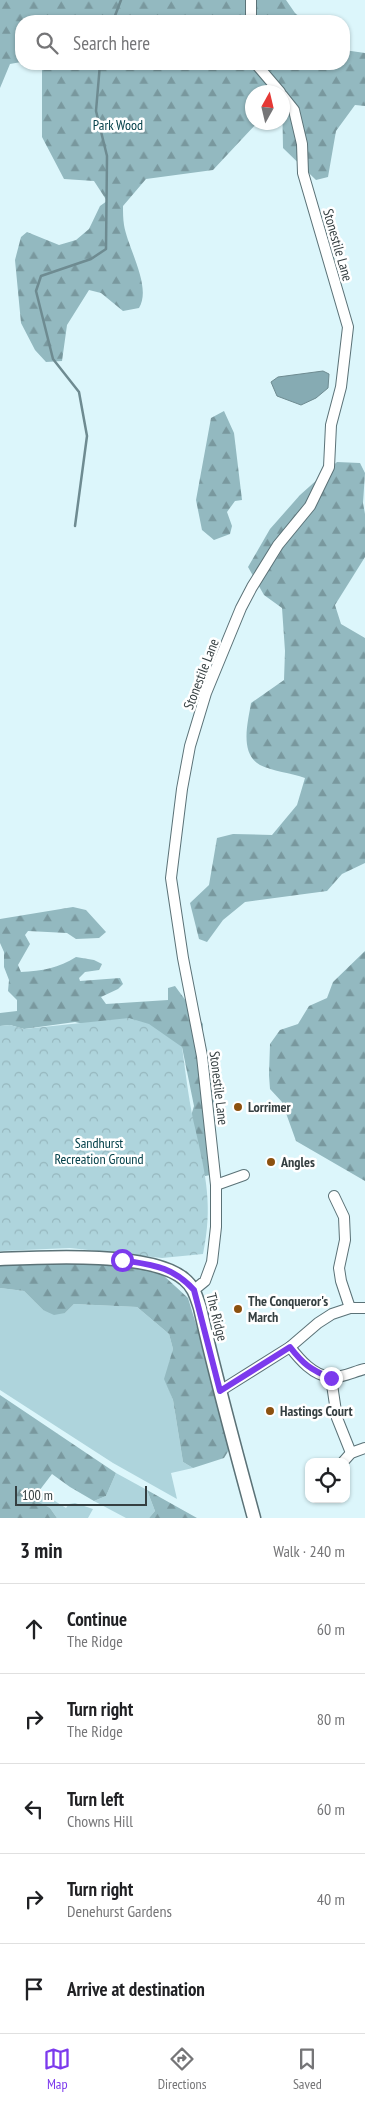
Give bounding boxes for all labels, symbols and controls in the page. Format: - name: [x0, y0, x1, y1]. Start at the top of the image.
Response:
- search box: [15, 15, 350, 70]
- icon: search: [33, 29, 61, 57]
- text: Search here: [73, 31, 150, 55]
- north arrow: [245, 85, 290, 130]
- park label: Park Wood: [93, 116, 143, 134]
- street label: Stonestile Lane: [319, 207, 357, 283]
- street label: Stonestile Lane: [179, 636, 223, 712]
- street label: Stonestile Lane: [206, 1050, 232, 1126]
- place label: Lorrimer: [248, 1098, 291, 1116]
- marker: Lorrimer: [232, 1101, 244, 1113]
- park label: Sandhurst Recreation Ground: [54, 1134, 144, 1168]
- place label: Angles: [280, 1153, 315, 1171]
- marker: Angles: [265, 1156, 277, 1168]
- route start: [111, 1249, 134, 1272]
- street label: The Ridge: [202, 1291, 232, 1343]
- place label: The Conqueror's March: [248, 1292, 328, 1326]
- marker: The Conqueror's March: [232, 1303, 244, 1315]
- route end: [320, 1367, 343, 1390]
- place label: Hastings Court: [280, 1402, 352, 1420]
- marker: Hastings Court: [264, 1405, 276, 1417]
- map controls: [305, 1458, 350, 1503]
- button: locate: [305, 1458, 350, 1503]
- scale bar: [15, 1483, 148, 1506]
- text: 100 m: [22, 1486, 53, 1504]
- text: 3 min: [20, 1537, 62, 1564]
- text: Walk · 240 m: [273, 1541, 345, 1561]
- text: Continue: [67, 1607, 127, 1631]
- icon: ahead: [20, 1615, 48, 1643]
- text: 60 m: [317, 1619, 345, 1639]
- text: The Ridge: [67, 1631, 123, 1651]
- text: Turn right: [67, 1697, 133, 1721]
- icon: right: [20, 1705, 48, 1733]
- text: 80 m: [317, 1709, 345, 1729]
- text: The Ridge: [67, 1721, 123, 1741]
- text: Turn left: [67, 1787, 124, 1811]
- icon: left: [20, 1795, 48, 1823]
- text: 60 m: [317, 1799, 345, 1819]
- text: Chowns Hill: [67, 1811, 133, 1831]
- text: Turn right: [67, 1877, 133, 1901]
- icon: right: [20, 1885, 48, 1913]
- text: 40 m: [317, 1889, 345, 1909]
- text: Denehurst Gardens: [67, 1901, 172, 1921]
- icon: arrive: [20, 1975, 48, 2003]
- text: Arrive at destination: [67, 1977, 205, 2001]
- tab: Map: [43, 2045, 71, 2093]
- tab: Directions: [158, 2045, 206, 2093]
- tab: Saved: [293, 2045, 322, 2093]

